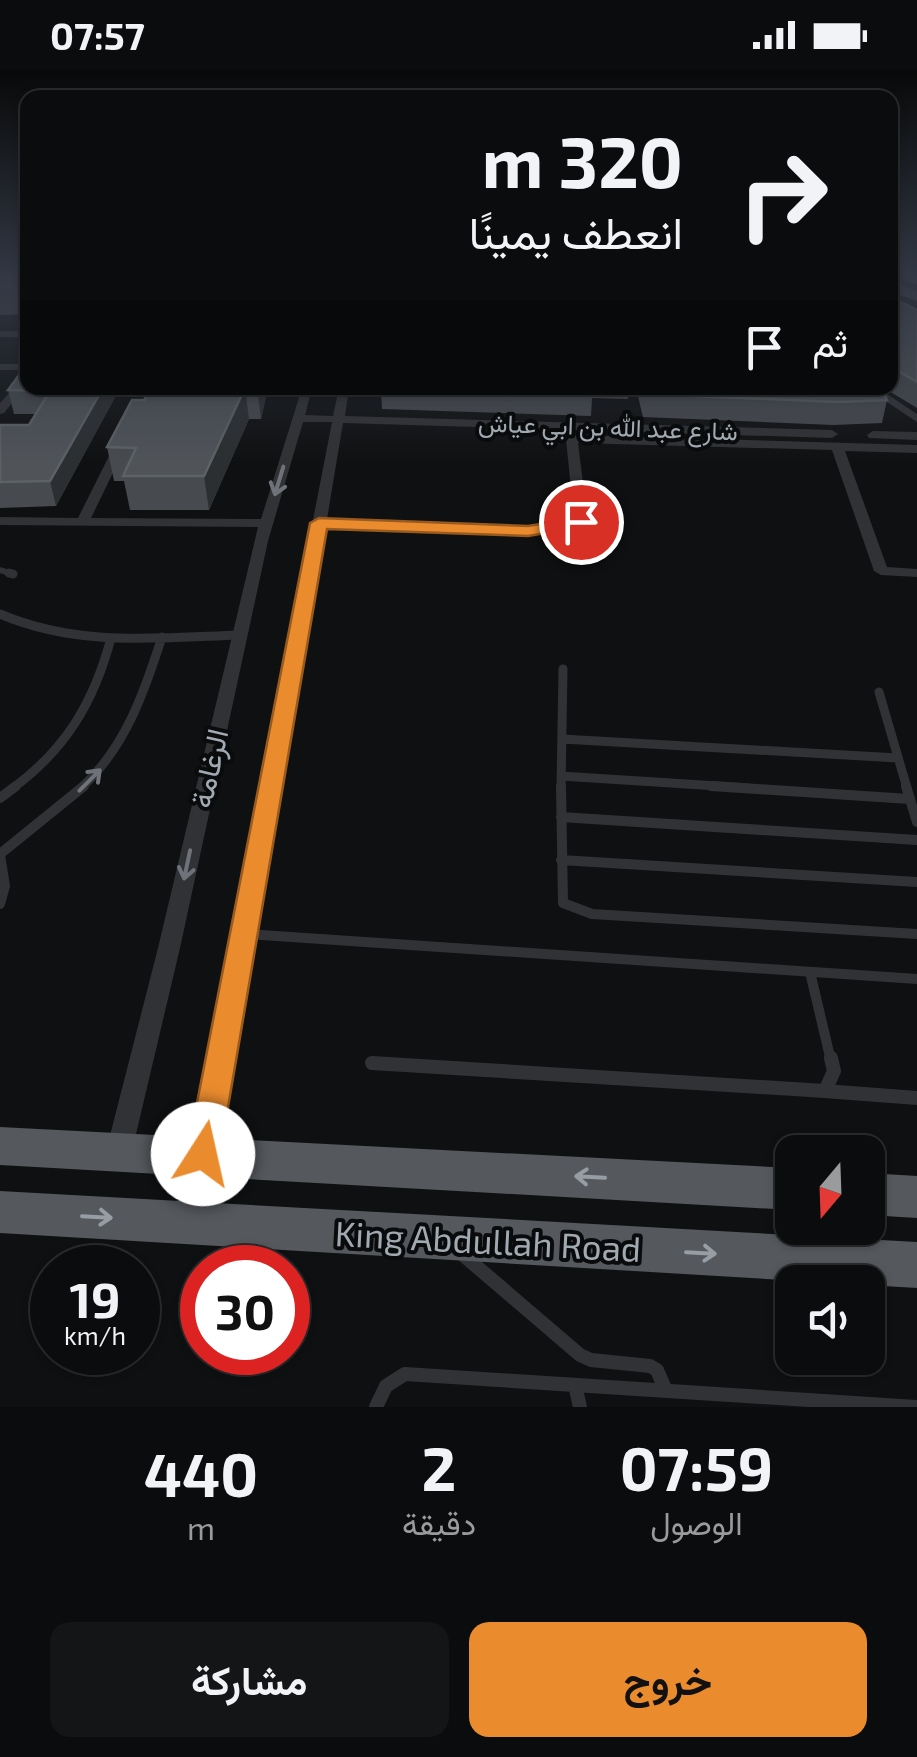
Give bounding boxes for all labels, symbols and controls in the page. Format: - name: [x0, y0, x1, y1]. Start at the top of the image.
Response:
- text: 07:57: [50, 12, 145, 58]
- text: 320 m: [482, 118, 683, 202]
- icon: right: [718, 130, 848, 260]
- text: انعطف يمينًا: [469, 204, 683, 258]
- text: ثم: [812, 319, 848, 365]
- icon: arrive: [737, 320, 792, 375]
- street label: شارع عبد الله بن ابي عياش: [477, 406, 738, 453]
- one-way arrow: [269, 465, 287, 496]
- pin: [539, 480, 624, 565]
- icon: arrive: [554, 495, 609, 550]
- street label: الرغامة: [181, 725, 236, 811]
- one-way arrow: [78, 768, 102, 792]
- one-way arrow: [177, 848, 196, 880]
- position arrow: [151, 1102, 255, 1206]
- north arrow: [775, 1135, 885, 1245]
- map controls: [775, 1135, 885, 1375]
- one-way arrow: [575, 1167, 607, 1186]
- one-way arrow: [81, 1208, 113, 1227]
- street label: King Abdullah Road: [334, 1211, 642, 1269]
- one-way arrow: [685, 1243, 717, 1262]
- speed limit sign: 30: [180, 1245, 310, 1375]
- button: sound: [775, 1265, 885, 1375]
- text: 19: [69, 1268, 121, 1328]
- text: km/h: [64, 1320, 126, 1350]
- text: 2: [421, 1431, 456, 1503]
- text: 07:59: [620, 1431, 773, 1503]
- text: 440: [144, 1437, 258, 1509]
- text: دقيقة: [402, 1503, 476, 1541]
- text: الوصول: [650, 1503, 743, 1541]
- text: m: [187, 1508, 215, 1546]
- button: مشاركة: [50, 1622, 449, 1737]
- button: خروج: [469, 1622, 867, 1737]

